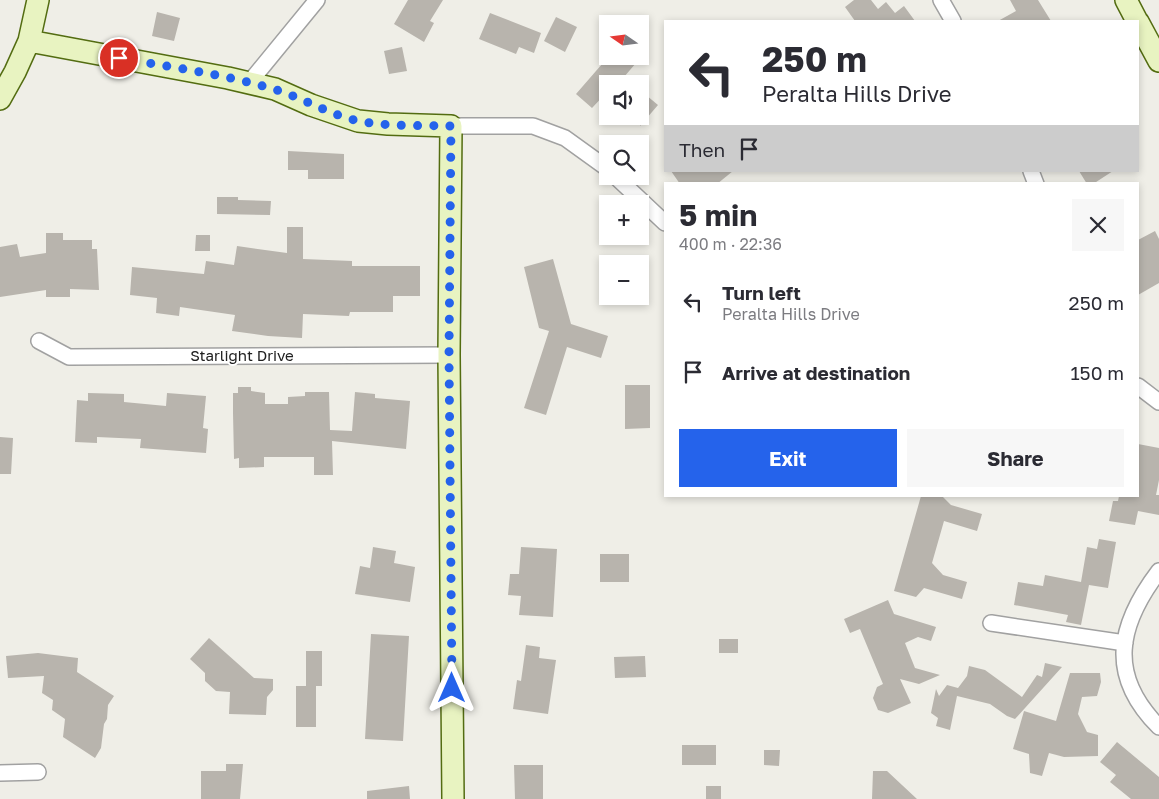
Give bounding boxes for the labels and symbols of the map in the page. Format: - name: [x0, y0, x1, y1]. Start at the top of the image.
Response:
- north arrow: [599, 15, 649, 65]
- pin: [98, 37, 140, 79]
- street label: Starlight Drive: [190, 346, 294, 364]
- position arrow: [425, 661, 477, 713]

